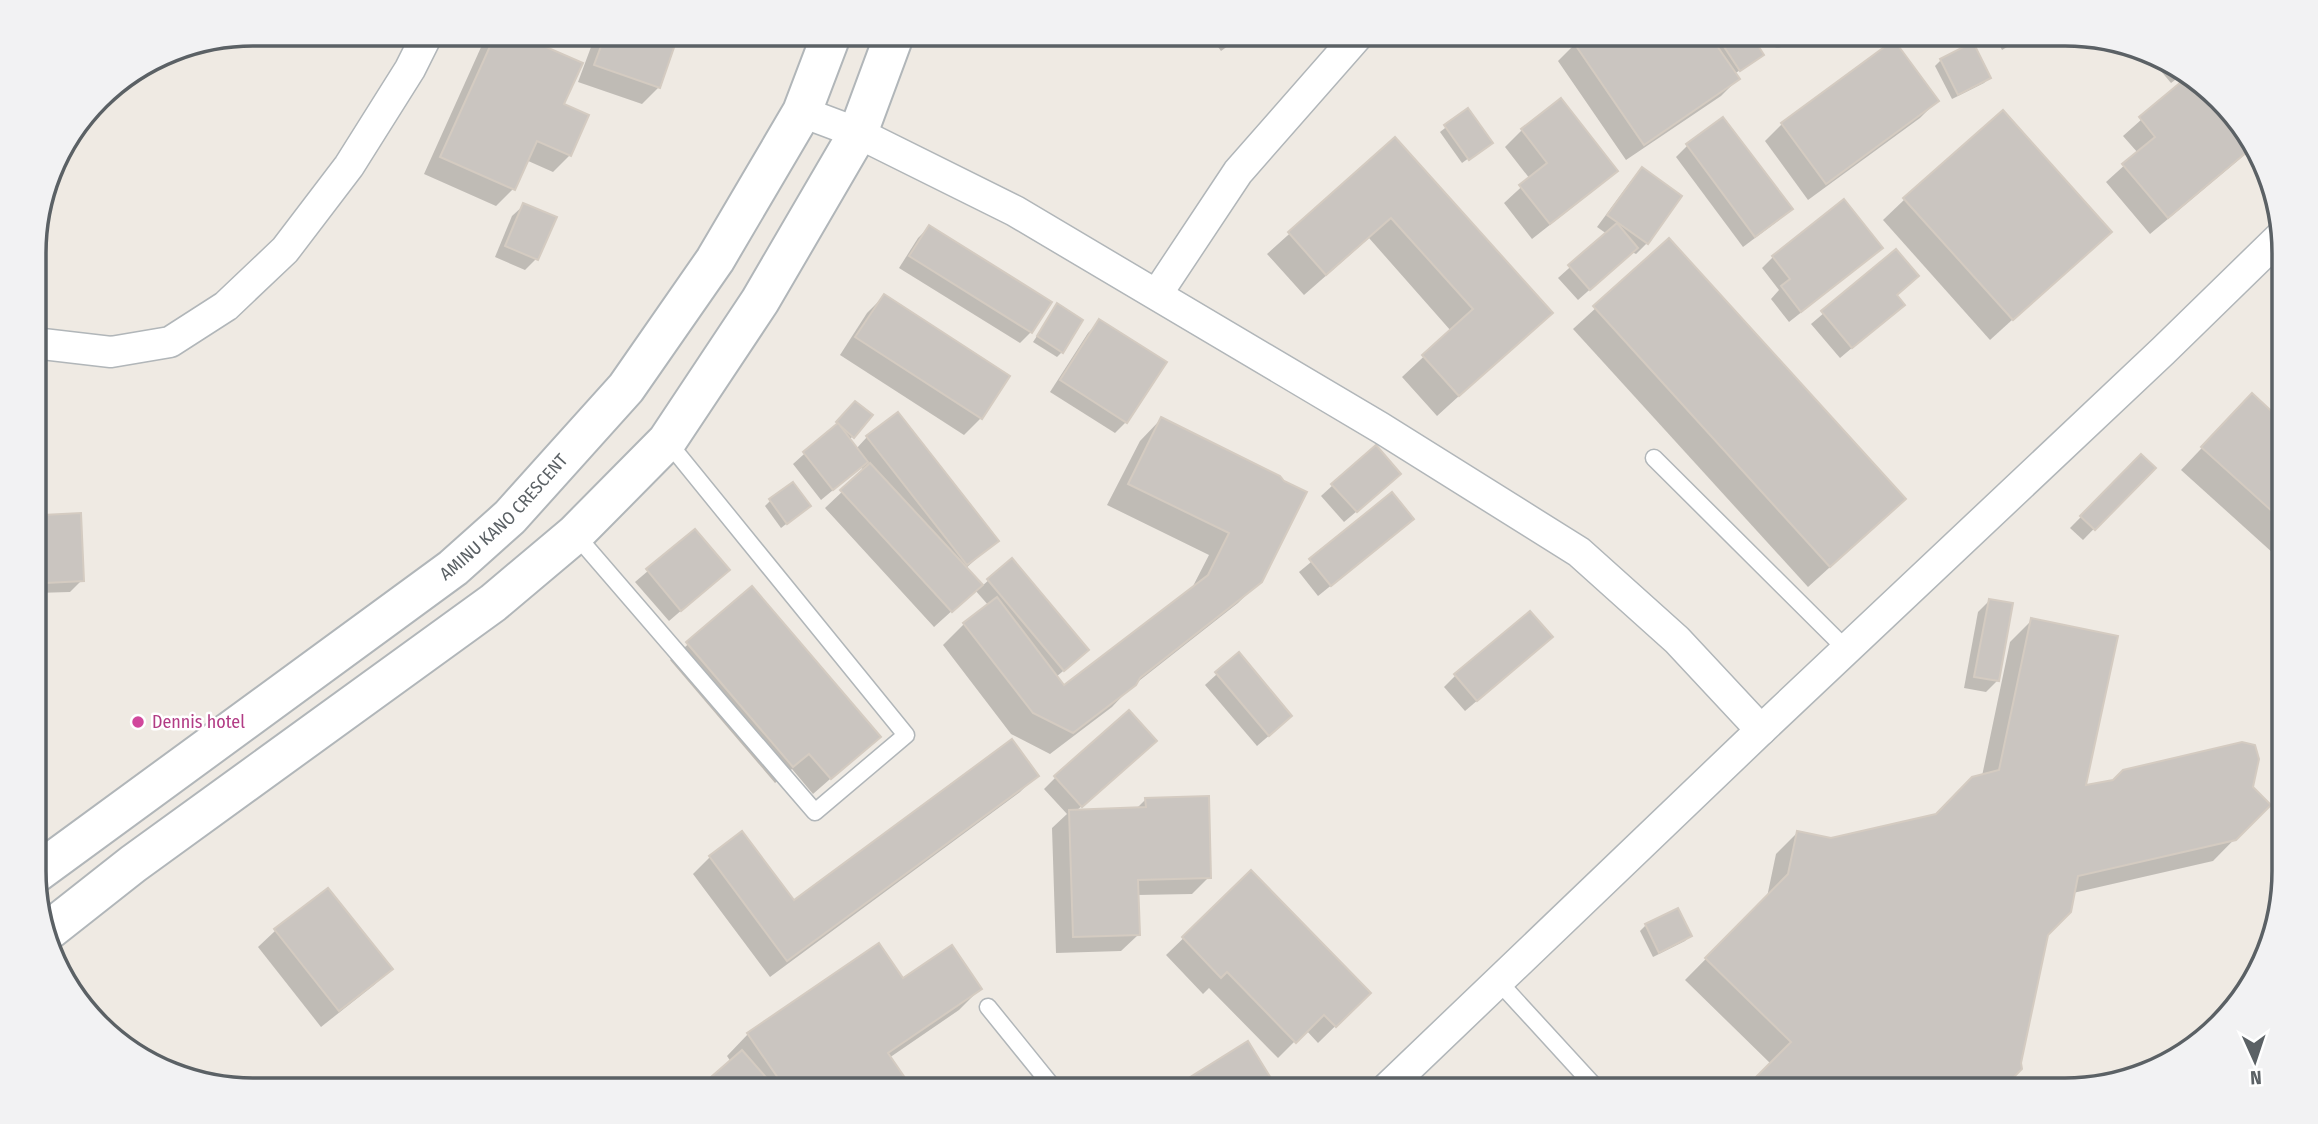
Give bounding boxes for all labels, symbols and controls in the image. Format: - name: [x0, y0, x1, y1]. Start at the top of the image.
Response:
- street label: AMINU KANO CRESCENT: [435, 449, 573, 585]
- place label: Dennis hotel: [152, 711, 245, 733]
- marker: Dennis hotel: [130, 714, 146, 730]
- north arrow: [2220, 1026, 2290, 1096]
- text: N: [2250, 1066, 2262, 1089]

